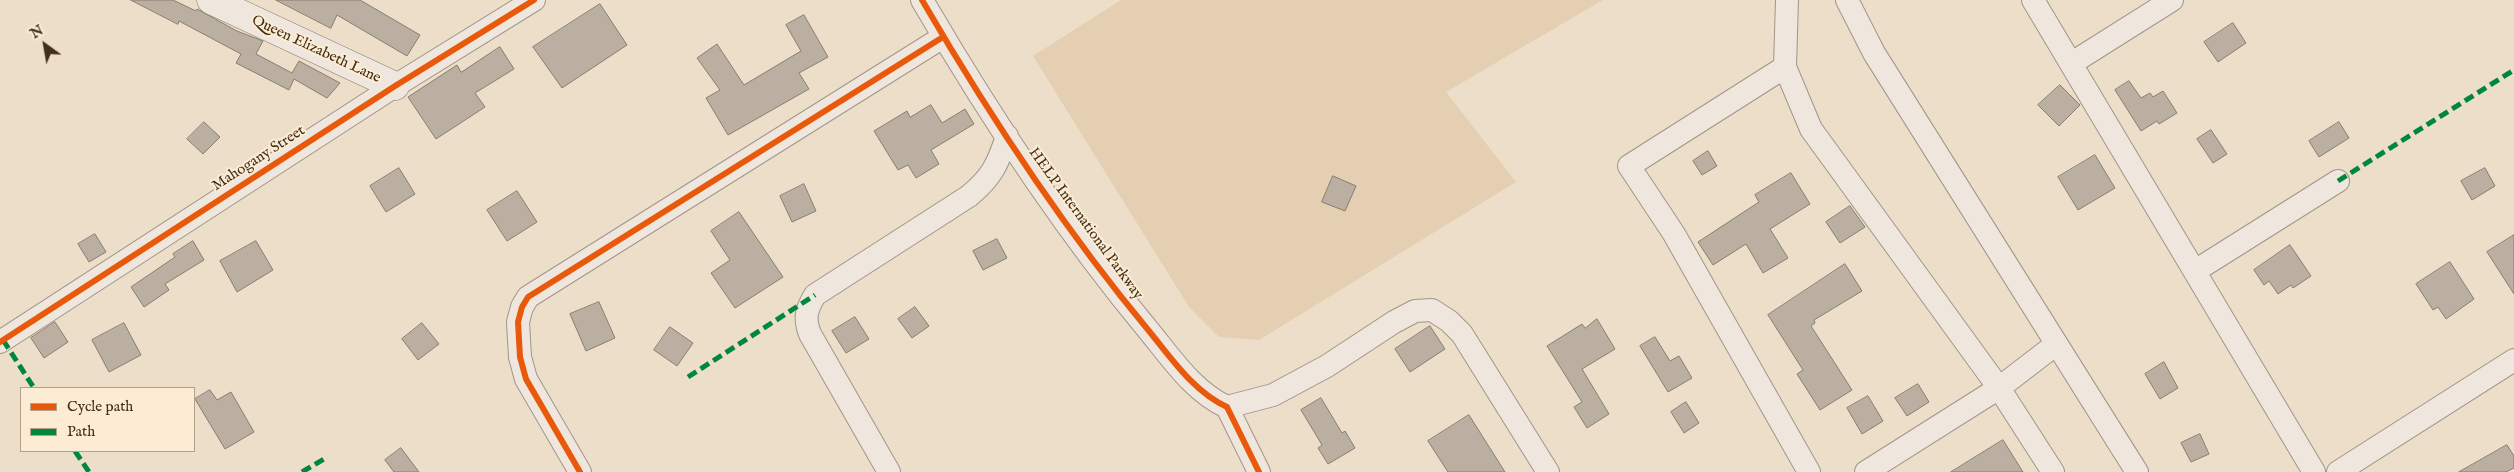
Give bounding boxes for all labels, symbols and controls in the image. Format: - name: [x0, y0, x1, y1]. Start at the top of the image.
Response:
- street label: Queen Elizabeth Lane: [249, 12, 383, 88]
- north arrow: [20, 20, 70, 70]
- text: N: [27, 21, 47, 43]
- street label: Mahogany Street: [209, 122, 309, 196]
- street label: HELP International Parkway: [1024, 145, 1146, 303]
- legend: [20, 387, 195, 452]
- text: Cycle path: [67, 397, 133, 416]
- text: Path: [67, 422, 95, 441]

